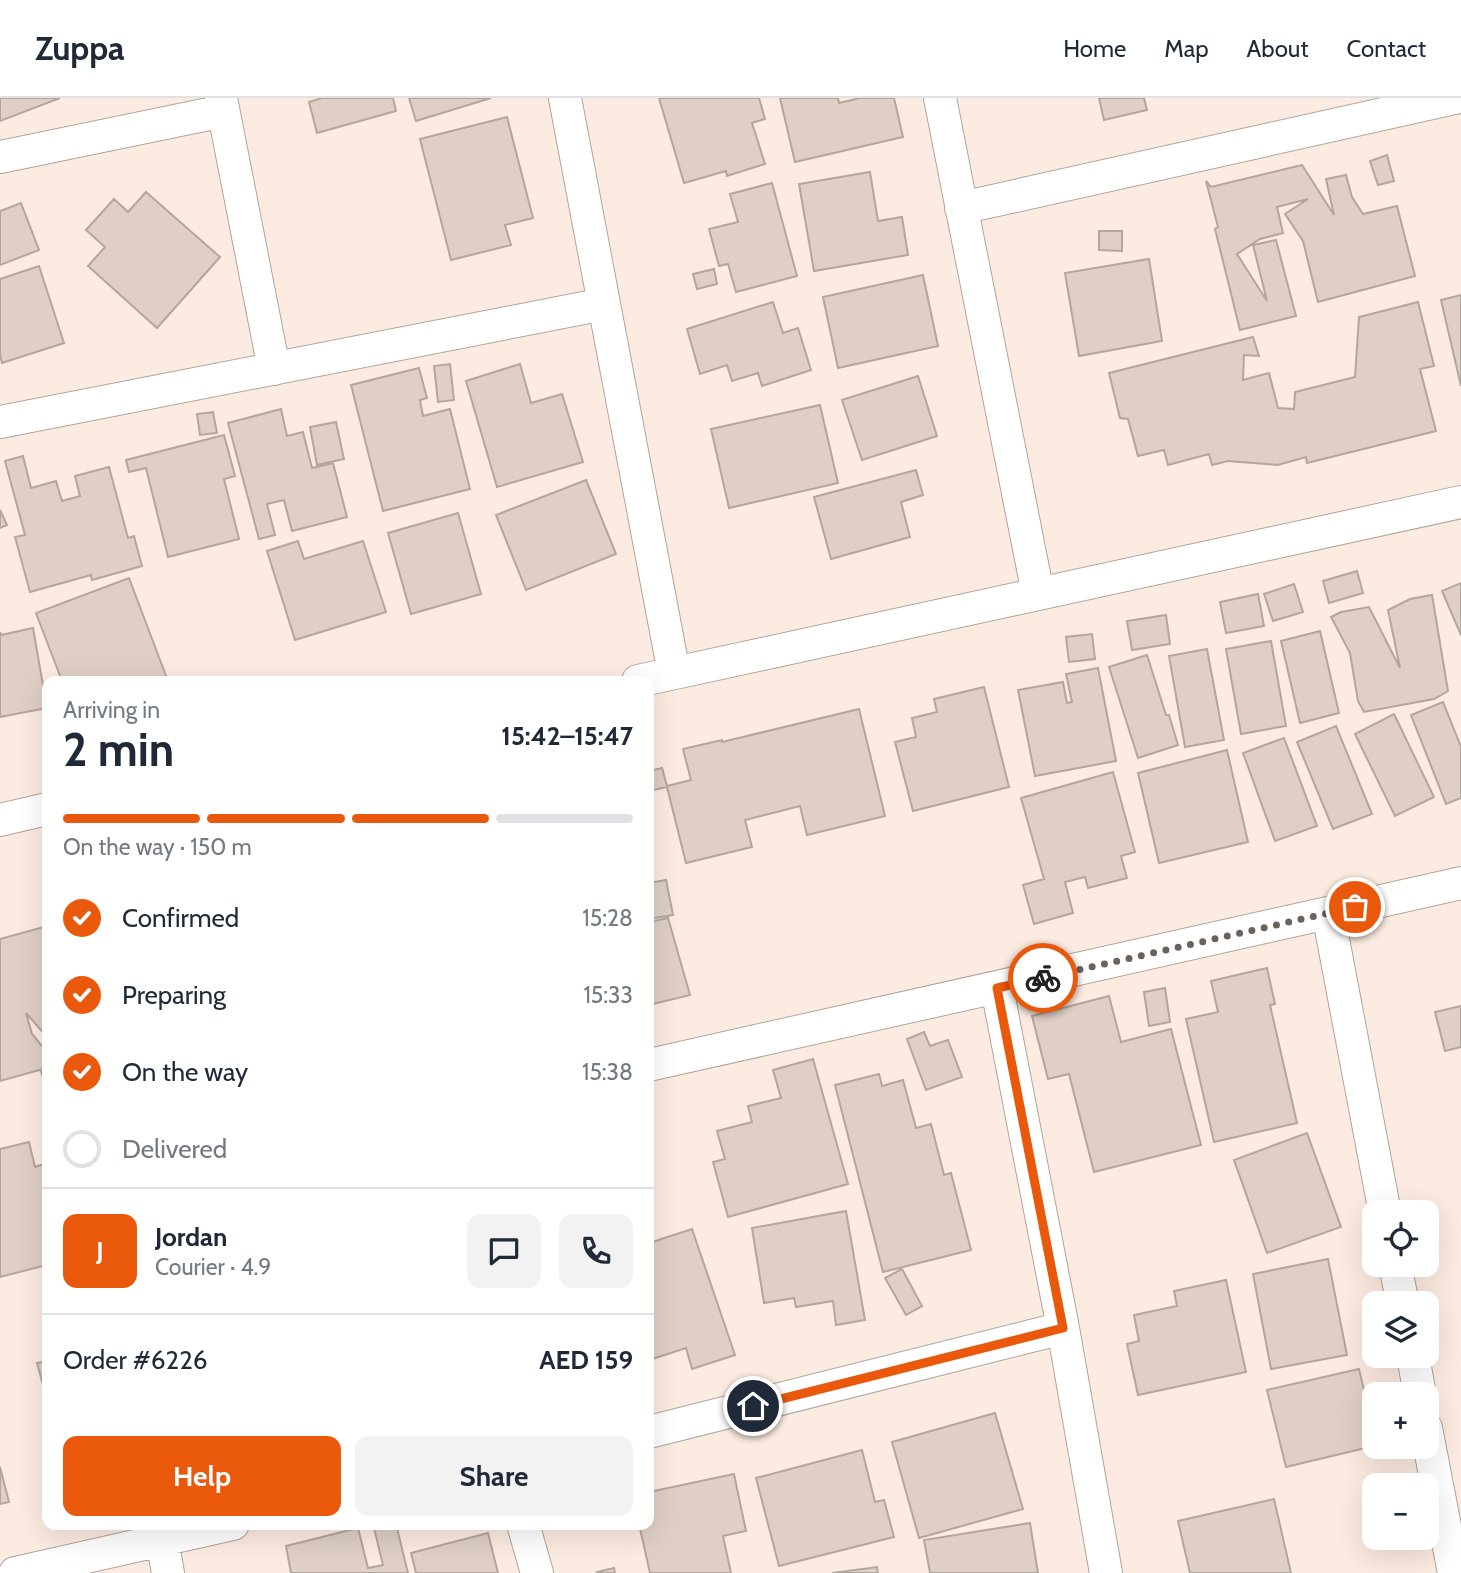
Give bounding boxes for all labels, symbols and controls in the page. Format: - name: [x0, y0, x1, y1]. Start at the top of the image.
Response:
- text: Zuppa: [35, 28, 125, 68]
- text: Home: [1063, 34, 1126, 63]
- text: Map: [1164, 34, 1209, 63]
- text: About: [1247, 34, 1309, 63]
- text: Contact: [1347, 34, 1426, 63]
- text: Arriving in: [63, 696, 160, 724]
- text: 15:42–15:47: [501, 720, 633, 752]
- text: 2 min: [63, 722, 174, 778]
- text: On the way · 150 m: [63, 833, 252, 861]
- pin: [1325, 877, 1385, 937]
- icon: bag: [1336, 888, 1374, 926]
- icon: check: [63, 899, 101, 937]
- text: Confirmed: [122, 902, 239, 934]
- text: 15:28: [582, 904, 633, 932]
- courier: [1008, 943, 1078, 1013]
- icon: bike: [1024, 959, 1062, 997]
- icon: check: [63, 976, 101, 1014]
- text: Preparing: [122, 979, 226, 1011]
- text: 15:33: [583, 981, 633, 1009]
- icon: check: [63, 1053, 101, 1091]
- text: On the way: [122, 1056, 248, 1088]
- text: 15:38: [582, 1058, 633, 1086]
- text: Delivered: [122, 1133, 227, 1165]
- map controls: [1362, 1200, 1439, 1550]
- button: locate: [1362, 1200, 1439, 1277]
- button: chat: [467, 1214, 541, 1288]
- button: phone: [559, 1214, 633, 1288]
- text: Jordan: [155, 1221, 227, 1253]
- text: J: [96, 1235, 104, 1267]
- text: Courier · 4.9: [155, 1253, 271, 1281]
- button: layers: [1362, 1291, 1439, 1368]
- text: Order #6226: [63, 1344, 208, 1376]
- text: AED 159: [539, 1344, 633, 1376]
- pin: [723, 1376, 783, 1436]
- button: +: [1362, 1382, 1439, 1459]
- icon: home: [734, 1387, 772, 1425]
- button: Help: [63, 1436, 341, 1516]
- button: Share: [355, 1436, 633, 1516]
- button: −: [1362, 1473, 1439, 1550]

